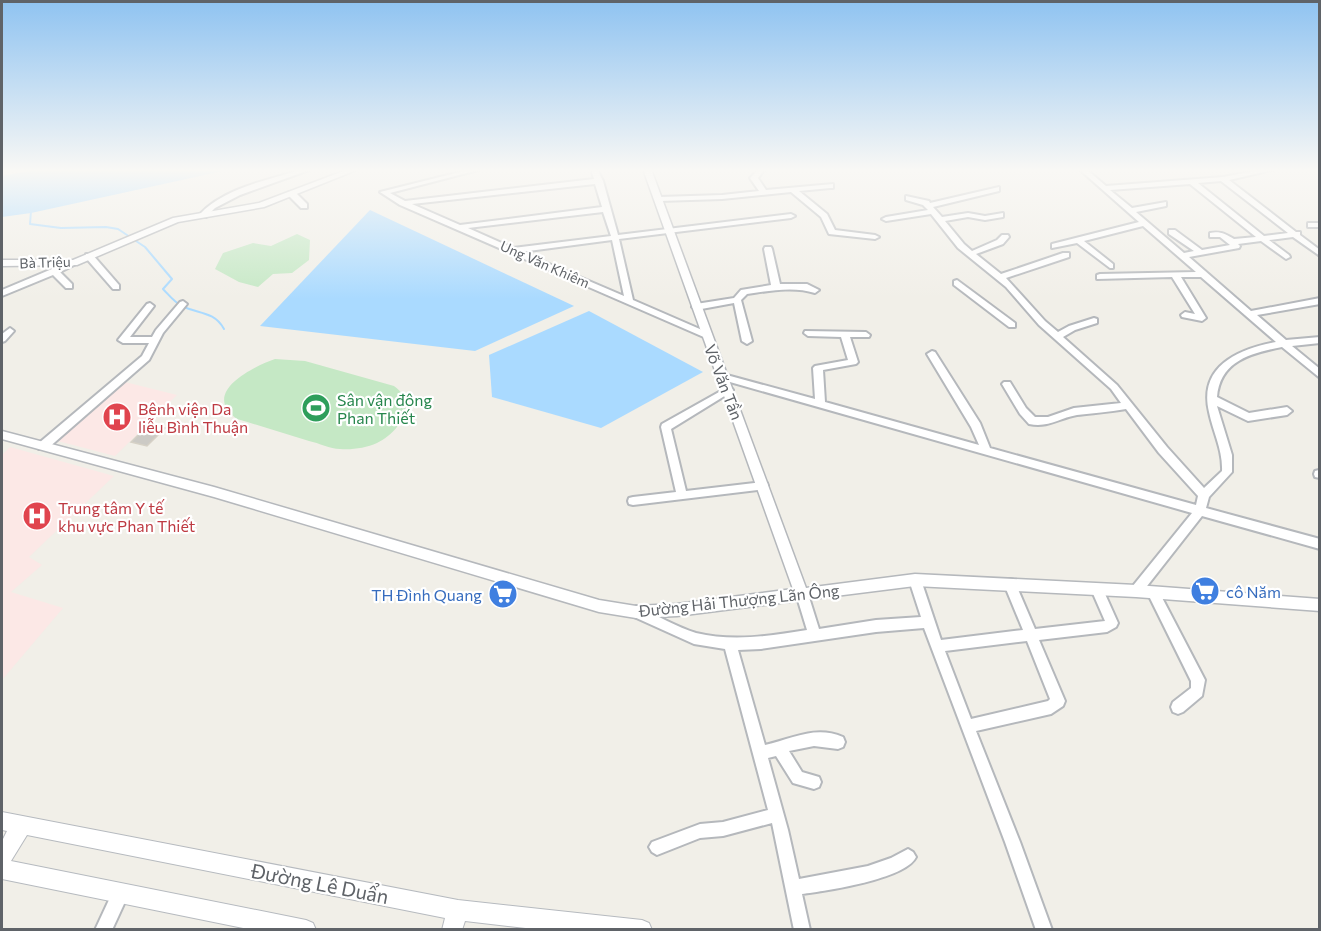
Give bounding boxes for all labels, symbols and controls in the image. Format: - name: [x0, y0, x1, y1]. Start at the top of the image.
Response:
- street label: Ung Văn Khiêm: [498, 237, 592, 291]
- street label: Bà Triệu: [19, 253, 71, 271]
- street label: Võ Văn Tần: [701, 341, 747, 423]
- place label: Sân vận động Phan Thiết: [337, 390, 432, 427]
- sports icon: Sân vận động Phan Thiết: [300, 392, 332, 424]
- place label: Bệnh viện Da liễu Bình Thuận: [138, 399, 248, 436]
- hospital icon: Bệnh viện Da liễu Bình Thuận: [101, 401, 133, 433]
- place label: Trung tâm Y tế khu vực Phan Thiết: [58, 498, 196, 535]
- hospital icon: Trung tâm Y tế khu vực Phan Thiết: [21, 500, 53, 532]
- supermarket icon: cô Năm: [1189, 575, 1221, 607]
- supermarket icon: TH Đình Quang: [487, 578, 519, 610]
- street label: Đường Hải Thượng Lãn Ông: [637, 580, 841, 620]
- place label: cô Năm: [1226, 582, 1281, 601]
- place label: TH Đình Quang: [371, 585, 482, 604]
- street label: Đường Lê Duẩn: [248, 858, 391, 908]

